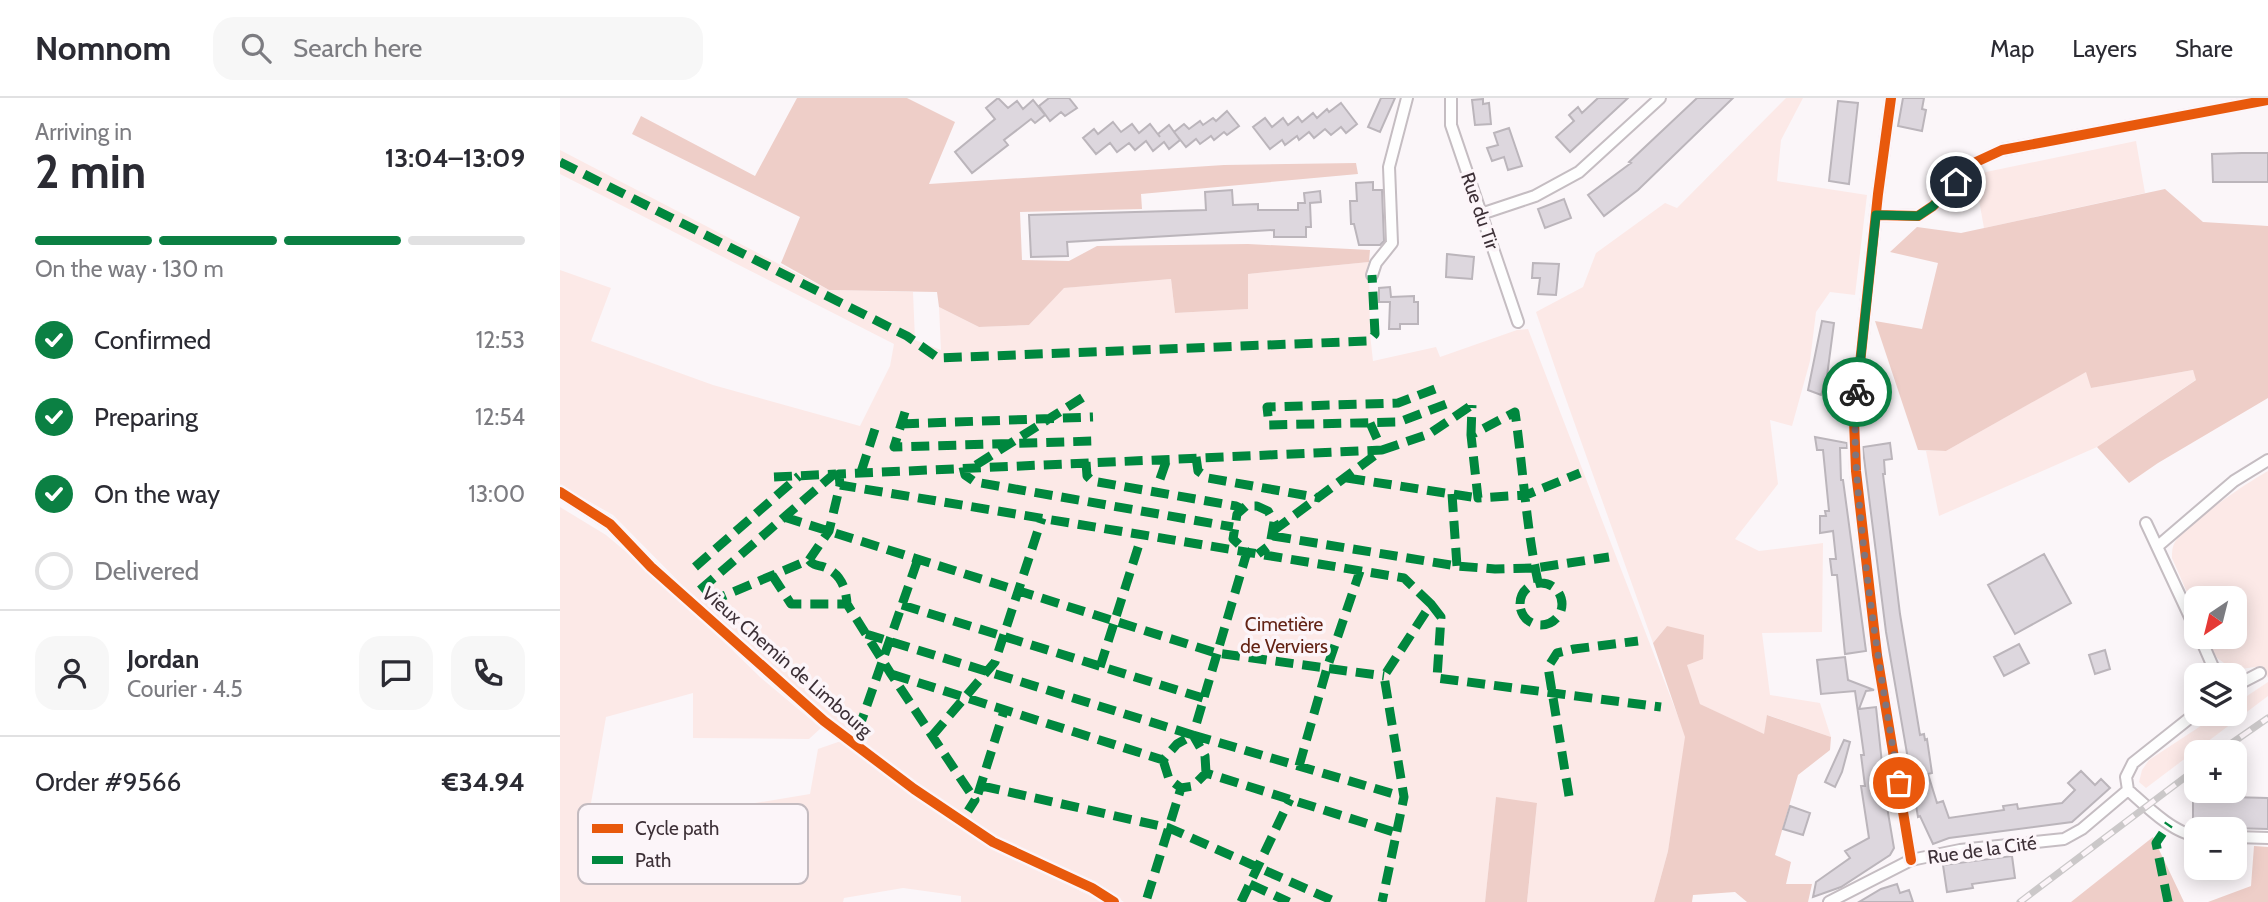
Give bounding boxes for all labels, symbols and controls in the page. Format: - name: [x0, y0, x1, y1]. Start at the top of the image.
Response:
- search box: [213, 17, 703, 80]
- text: Nomnom: [35, 28, 171, 68]
- icon: search: [237, 29, 275, 67]
- text: Search here: [293, 32, 422, 64]
- text: Map: [1990, 34, 2034, 63]
- text: Layers: [2072, 34, 2137, 63]
- text: Share: [2175, 34, 2233, 63]
- text: Arriving in: [35, 118, 132, 146]
- text: 13:04–13:09: [385, 142, 525, 174]
- text: 2 min: [35, 144, 146, 200]
- pin: [1926, 152, 1986, 212]
- icon: home: [1937, 163, 1975, 201]
- street label: Rue du Tir: [1456, 169, 1504, 253]
- text: On the way · 130 m: [35, 255, 224, 283]
- icon: check: [35, 321, 73, 359]
- text: Confirmed: [94, 324, 211, 356]
- text: 12:53: [476, 326, 525, 354]
- courier: [1822, 357, 1892, 427]
- icon: bike: [1838, 373, 1876, 411]
- icon: check: [35, 398, 73, 436]
- text: Preparing: [94, 401, 198, 433]
- text: 12:54: [475, 403, 525, 431]
- icon: check: [35, 475, 73, 513]
- text: On the way: [94, 478, 220, 510]
- text: 13:00: [468, 480, 525, 508]
- text: Delivered: [94, 555, 199, 587]
- street label: Vieux Chemin de Limbourg: [697, 582, 877, 742]
- north arrow: [2184, 586, 2247, 649]
- map controls: [2184, 586, 2247, 880]
- park label: Cimetière de Verviers: [1240, 613, 1328, 658]
- button: person: [35, 636, 109, 710]
- button: chat: [359, 636, 433, 710]
- button: phone: [451, 636, 525, 710]
- text: Jordan: [127, 643, 199, 675]
- button: layers: [2184, 663, 2247, 726]
- text: Courier · 4.5: [127, 675, 243, 703]
- button: +: [2184, 740, 2247, 803]
- pin: [1869, 753, 1929, 813]
- icon: bag: [1880, 764, 1918, 802]
- text: Order #9566: [35, 766, 181, 798]
- text: €34.94: [442, 766, 525, 798]
- legend: [578, 804, 808, 884]
- text: Cycle path: [635, 817, 719, 840]
- button: −: [2184, 817, 2247, 880]
- street label: Rue de la Cité: [1926, 831, 2038, 869]
- text: Path: [635, 849, 671, 872]

